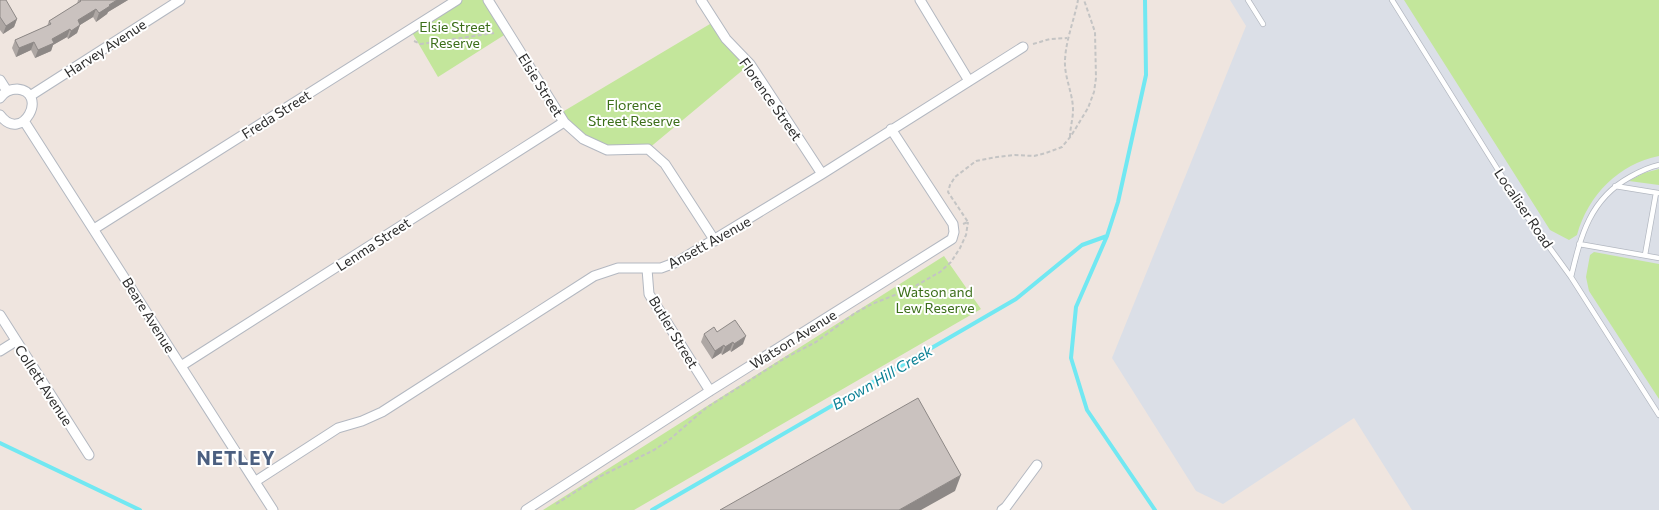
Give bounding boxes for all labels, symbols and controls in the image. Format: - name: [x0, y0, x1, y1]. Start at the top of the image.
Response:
- street label: Harvey Avenue: [61, 15, 149, 81]
- park label: Elsie Street Reserve: [419, 18, 491, 51]
- street label: Elsie Street: [515, 50, 567, 120]
- street label: Florence Street: [736, 54, 806, 144]
- street label: Freda Street: [238, 86, 314, 142]
- park label: Florence Street Reserve: [588, 96, 680, 129]
- street label: Localiser Road: [1491, 165, 1557, 251]
- street label: Ansett Avenue: [665, 212, 753, 272]
- street label: Lenma Street: [333, 214, 414, 274]
- street label: Beare Avenue: [119, 274, 179, 356]
- park label: Watson and Lew Reserve: [895, 283, 975, 316]
- street label: Butler Street: [646, 293, 702, 371]
- street label: Watson Avenue: [747, 306, 839, 372]
- street label: Collett Avenue: [11, 341, 77, 429]
- water label: Brown Hill Creek: [829, 341, 936, 413]
- district label: NETLEY: [196, 446, 276, 469]

